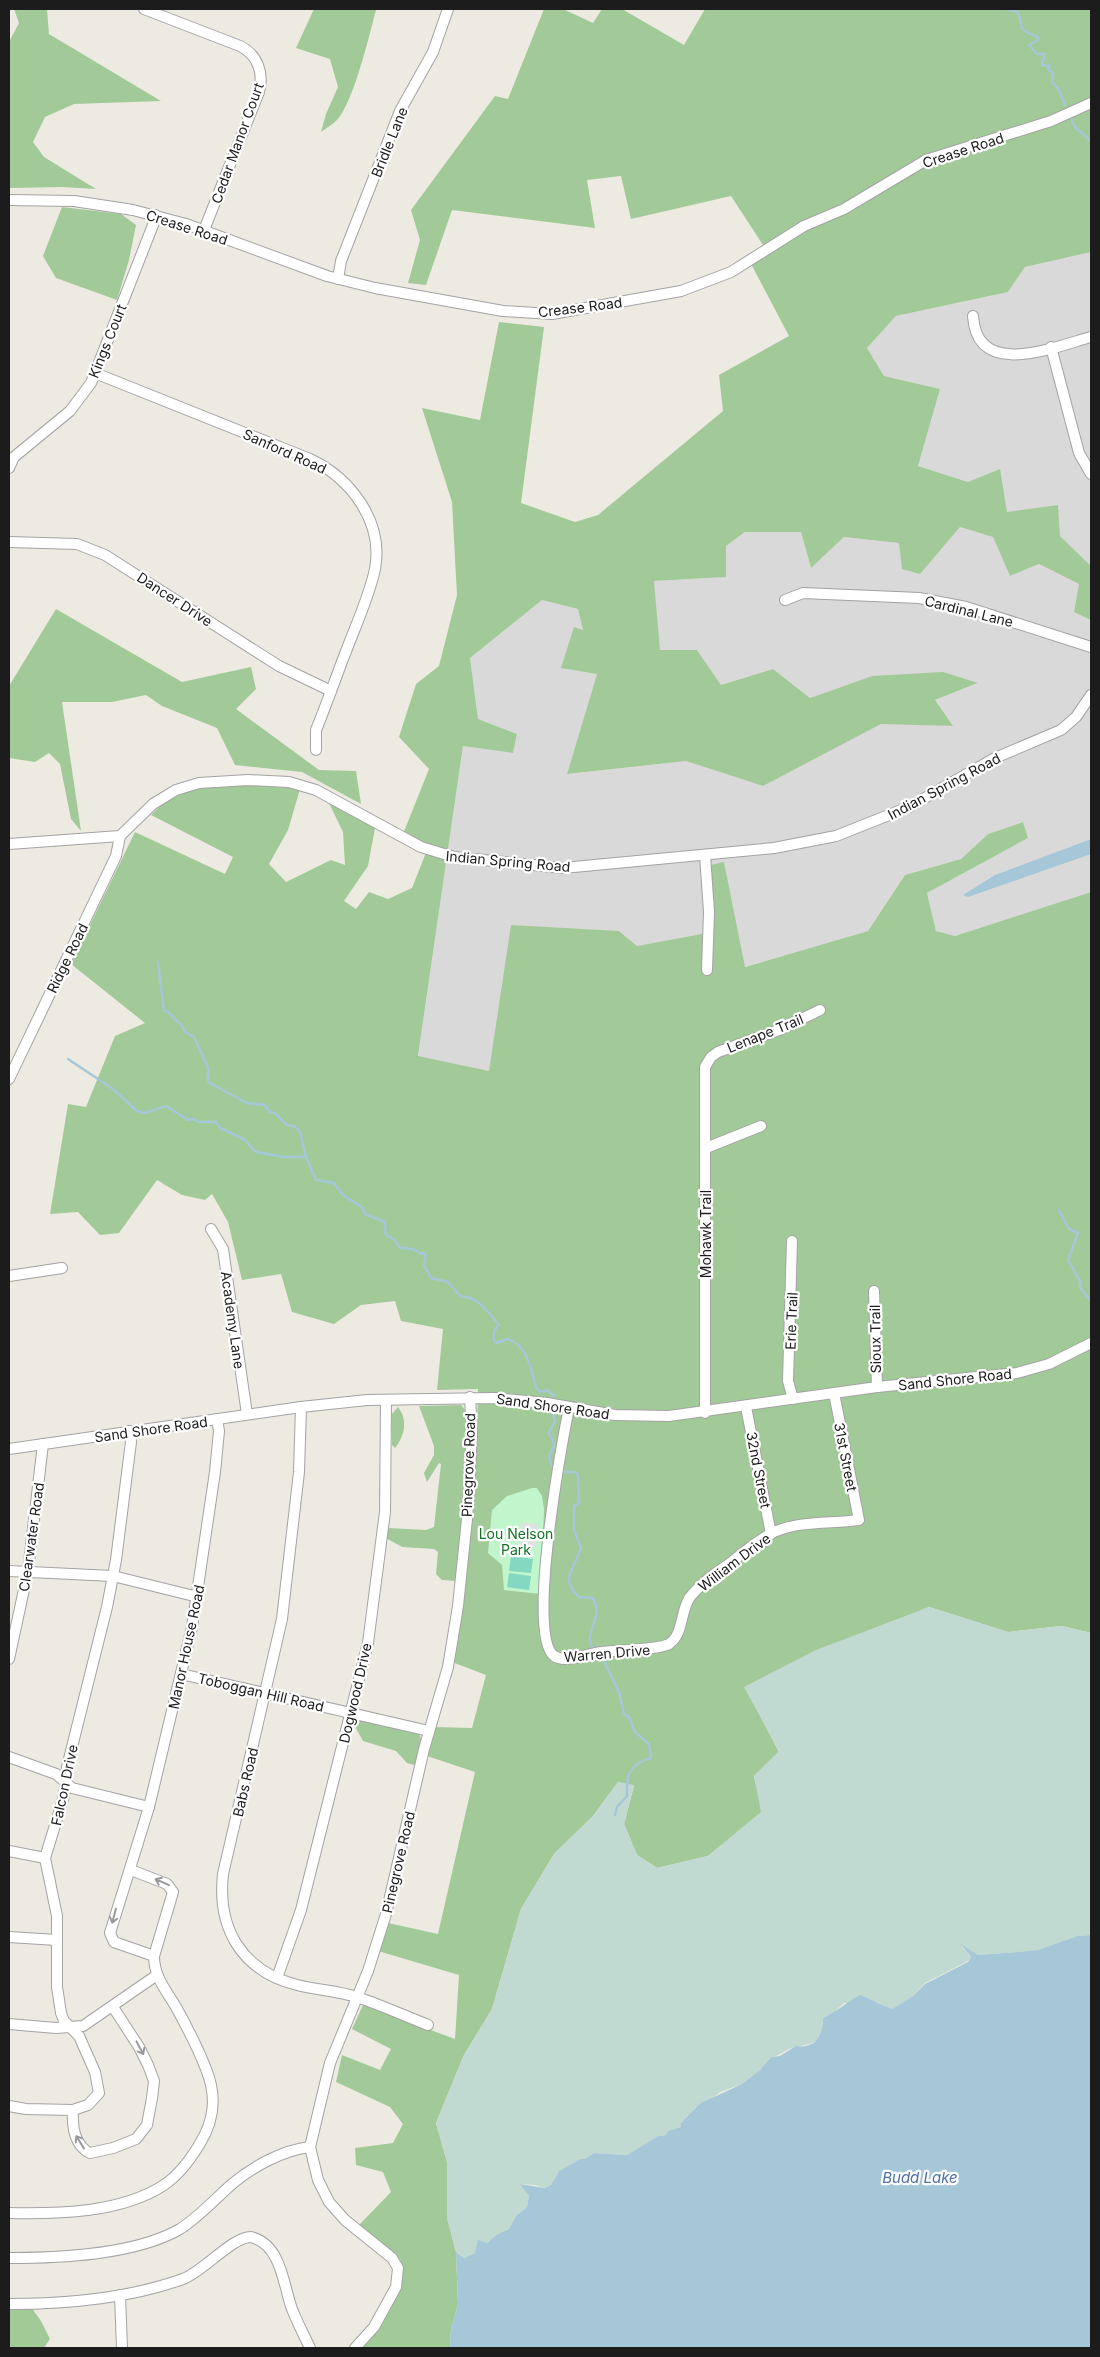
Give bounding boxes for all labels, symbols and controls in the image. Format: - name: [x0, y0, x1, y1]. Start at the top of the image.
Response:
- street label: Cedar Manor Court: [207, 80, 267, 206]
- street label: Bridle Lane: [367, 104, 411, 180]
- street label: Crease Road: [920, 129, 1006, 171]
- street label: Crease Road: [144, 206, 230, 248]
- street label: Crease Road: [537, 293, 623, 321]
- street label: Kings Court: [84, 301, 130, 380]
- street label: Sanford Road: [241, 425, 329, 477]
- street label: Dancer Drive: [134, 568, 216, 630]
- street label: Cardinal Lane: [923, 592, 1015, 630]
- street label: Indian Spring Road: [885, 749, 1003, 823]
- street label: Indian Spring Road: [445, 847, 571, 875]
- street label: Ridge Road: [43, 920, 91, 996]
- street label: Lenape Trail: [724, 1010, 806, 1056]
- street label: Mohawk Trail: [697, 1190, 714, 1278]
- street label: Academy Lane: [218, 1270, 248, 1370]
- street label: Erie Trail: [782, 1292, 800, 1350]
- street label: Sioux Trail: [866, 1304, 884, 1374]
- street label: Sand Shore Road: [897, 1365, 1013, 1393]
- street label: Sand Shore Road: [495, 1390, 611, 1422]
- street label: Sand Shore Road: [93, 1413, 209, 1445]
- street label: Pinegrove Road: [458, 1413, 478, 1517]
- street label: 31st Street: [831, 1421, 861, 1493]
- street label: 32nd Street: [743, 1430, 775, 1510]
- street label: Clearwater Road: [15, 1481, 47, 1593]
- park label: Lou Nelson Park: [479, 1525, 553, 1558]
- street label: William Drive: [694, 1529, 774, 1595]
- street label: Manor House Road: [165, 1583, 207, 1711]
- street label: Dogwood Drive: [335, 1641, 375, 1745]
- street label: Warren Drive: [563, 1641, 651, 1665]
- street label: Toboggan Hill Road: [196, 1669, 326, 1715]
- street label: Falcon Drive: [47, 1743, 81, 1827]
- street label: Babs Road: [229, 1746, 261, 1818]
- street label: Pinegrove Road: [378, 1809, 418, 1915]
- one-way arrow: [155, 1876, 170, 1886]
- one-way arrow: [109, 1908, 118, 1924]
- one-way arrow: [136, 2040, 145, 2055]
- one-way arrow: [74, 2136, 84, 2150]
- water label: Budd Lake: [882, 2168, 958, 2187]

